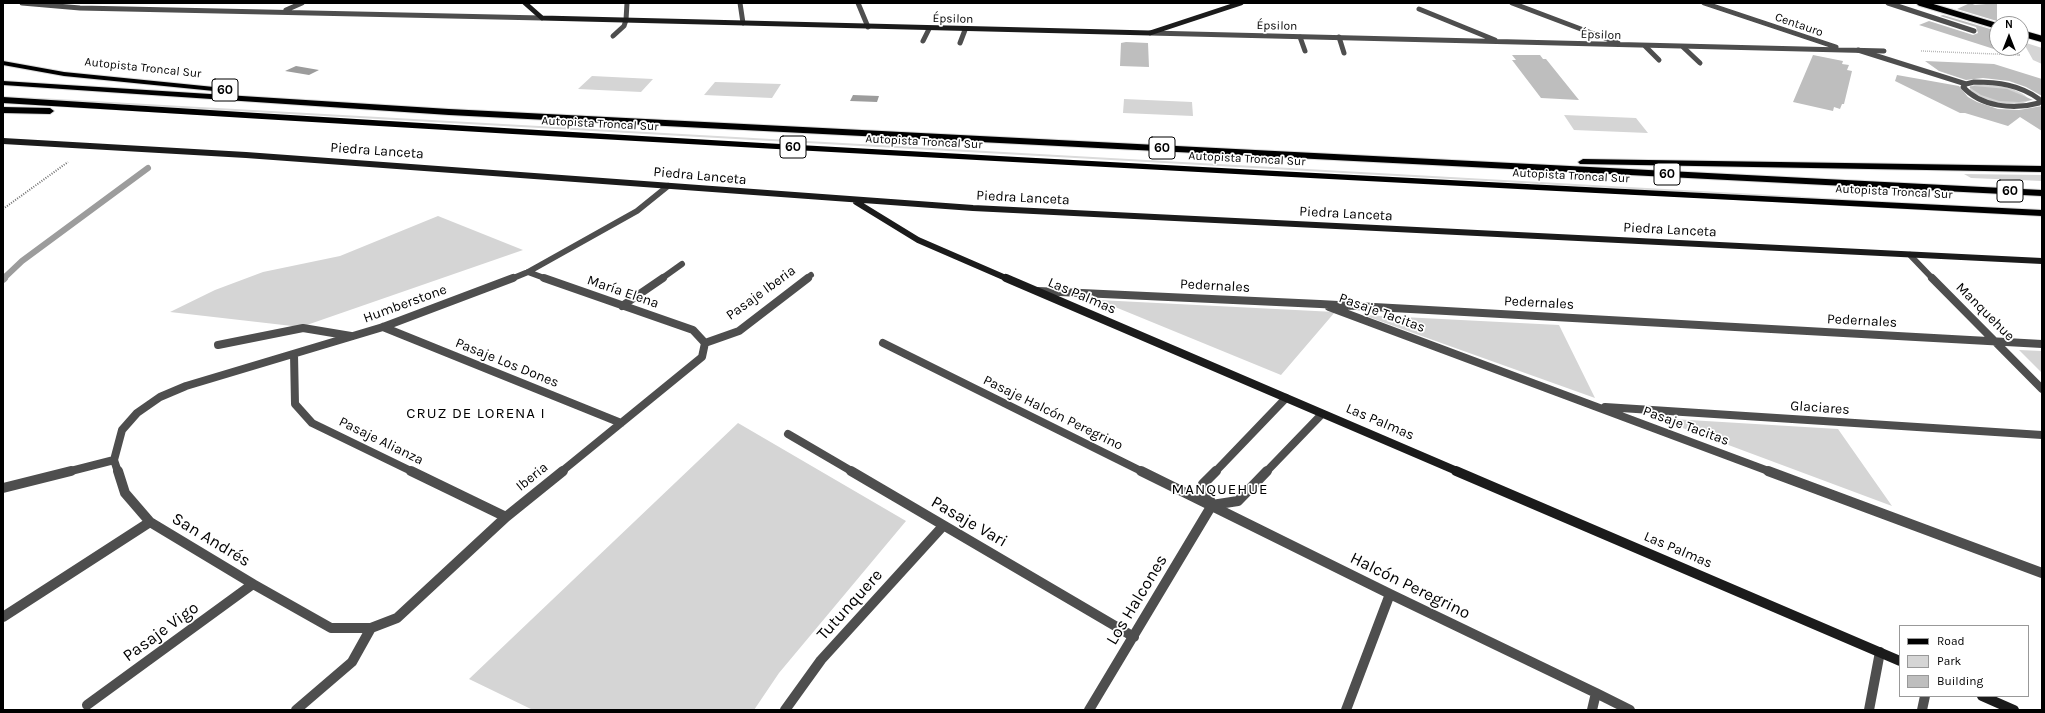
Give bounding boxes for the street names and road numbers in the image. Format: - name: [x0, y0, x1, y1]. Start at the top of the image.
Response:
- street label: Centauro: [1773, 10, 1825, 40]
- street label: Épsilon: [932, 11, 974, 27]
- street label: Épsilon: [1256, 18, 1298, 34]
- street label: Épsilon: [1580, 27, 1622, 43]
- street label: Autopista Troncal Sur: [84, 55, 202, 81]
- road number: 60: [212, 79, 238, 101]
- street label: Autopista Troncal Sur: [541, 114, 659, 134]
- street label: Autopista Troncal Sur: [865, 132, 983, 152]
- road number: 60: [780, 136, 806, 158]
- road number: 60: [1149, 137, 1175, 159]
- street label: Piedra Lanceta: [330, 139, 424, 163]
- street label: Autopista Troncal Sur: [1188, 149, 1306, 169]
- road number: 60: [1654, 163, 1680, 185]
- street label: Piedra Lanceta: [653, 164, 747, 188]
- street label: Autopista Troncal Sur: [1512, 166, 1630, 186]
- road number: 60: [1997, 180, 2023, 202]
- street label: Autopista Troncal Sur: [1835, 182, 1953, 202]
- street label: Piedra Lanceta: [976, 187, 1070, 209]
- street label: Piedra Lanceta: [1299, 203, 1393, 225]
- street label: Piedra Lanceta: [1623, 219, 1717, 241]
- street label: Pasaje Iberia: [723, 262, 799, 324]
- street label: María Elena: [585, 272, 661, 312]
- street label: Las Palmas: [1045, 274, 1119, 318]
- street label: Pedernales: [1180, 276, 1250, 296]
- street label: Manquehue: [1952, 279, 2018, 345]
- street label: Humberstone: [361, 281, 449, 327]
- street label: Pasaje Tacitas: [1337, 290, 1427, 336]
- street label: Pedernales: [1504, 293, 1574, 313]
- street label: Pedernales: [1827, 311, 1897, 331]
- street label: Pasaje Los Dones: [453, 335, 561, 391]
- street label: Pasaje Halcón Peregrino: [980, 372, 1126, 454]
- street label: Glaciares: [1790, 398, 1850, 418]
- street label: Las Palmas: [1343, 400, 1417, 444]
- street label: Pasaje Tacitas: [1641, 403, 1731, 449]
- street label: Pasaje Alianza: [336, 413, 426, 469]
- street label: Iberia: [513, 459, 551, 495]
- street label: Pasaje Vari: [927, 492, 1011, 552]
- street label: San Andrés: [168, 509, 254, 571]
- street label: Las Palmas: [1641, 528, 1715, 572]
- street label: Halcón Peregrino: [1347, 548, 1473, 624]
- street label: Los Halcones: [1102, 551, 1172, 649]
- street label: Tutunquere: [813, 565, 887, 645]
- street label: Pasaje Vigo: [119, 598, 203, 666]

